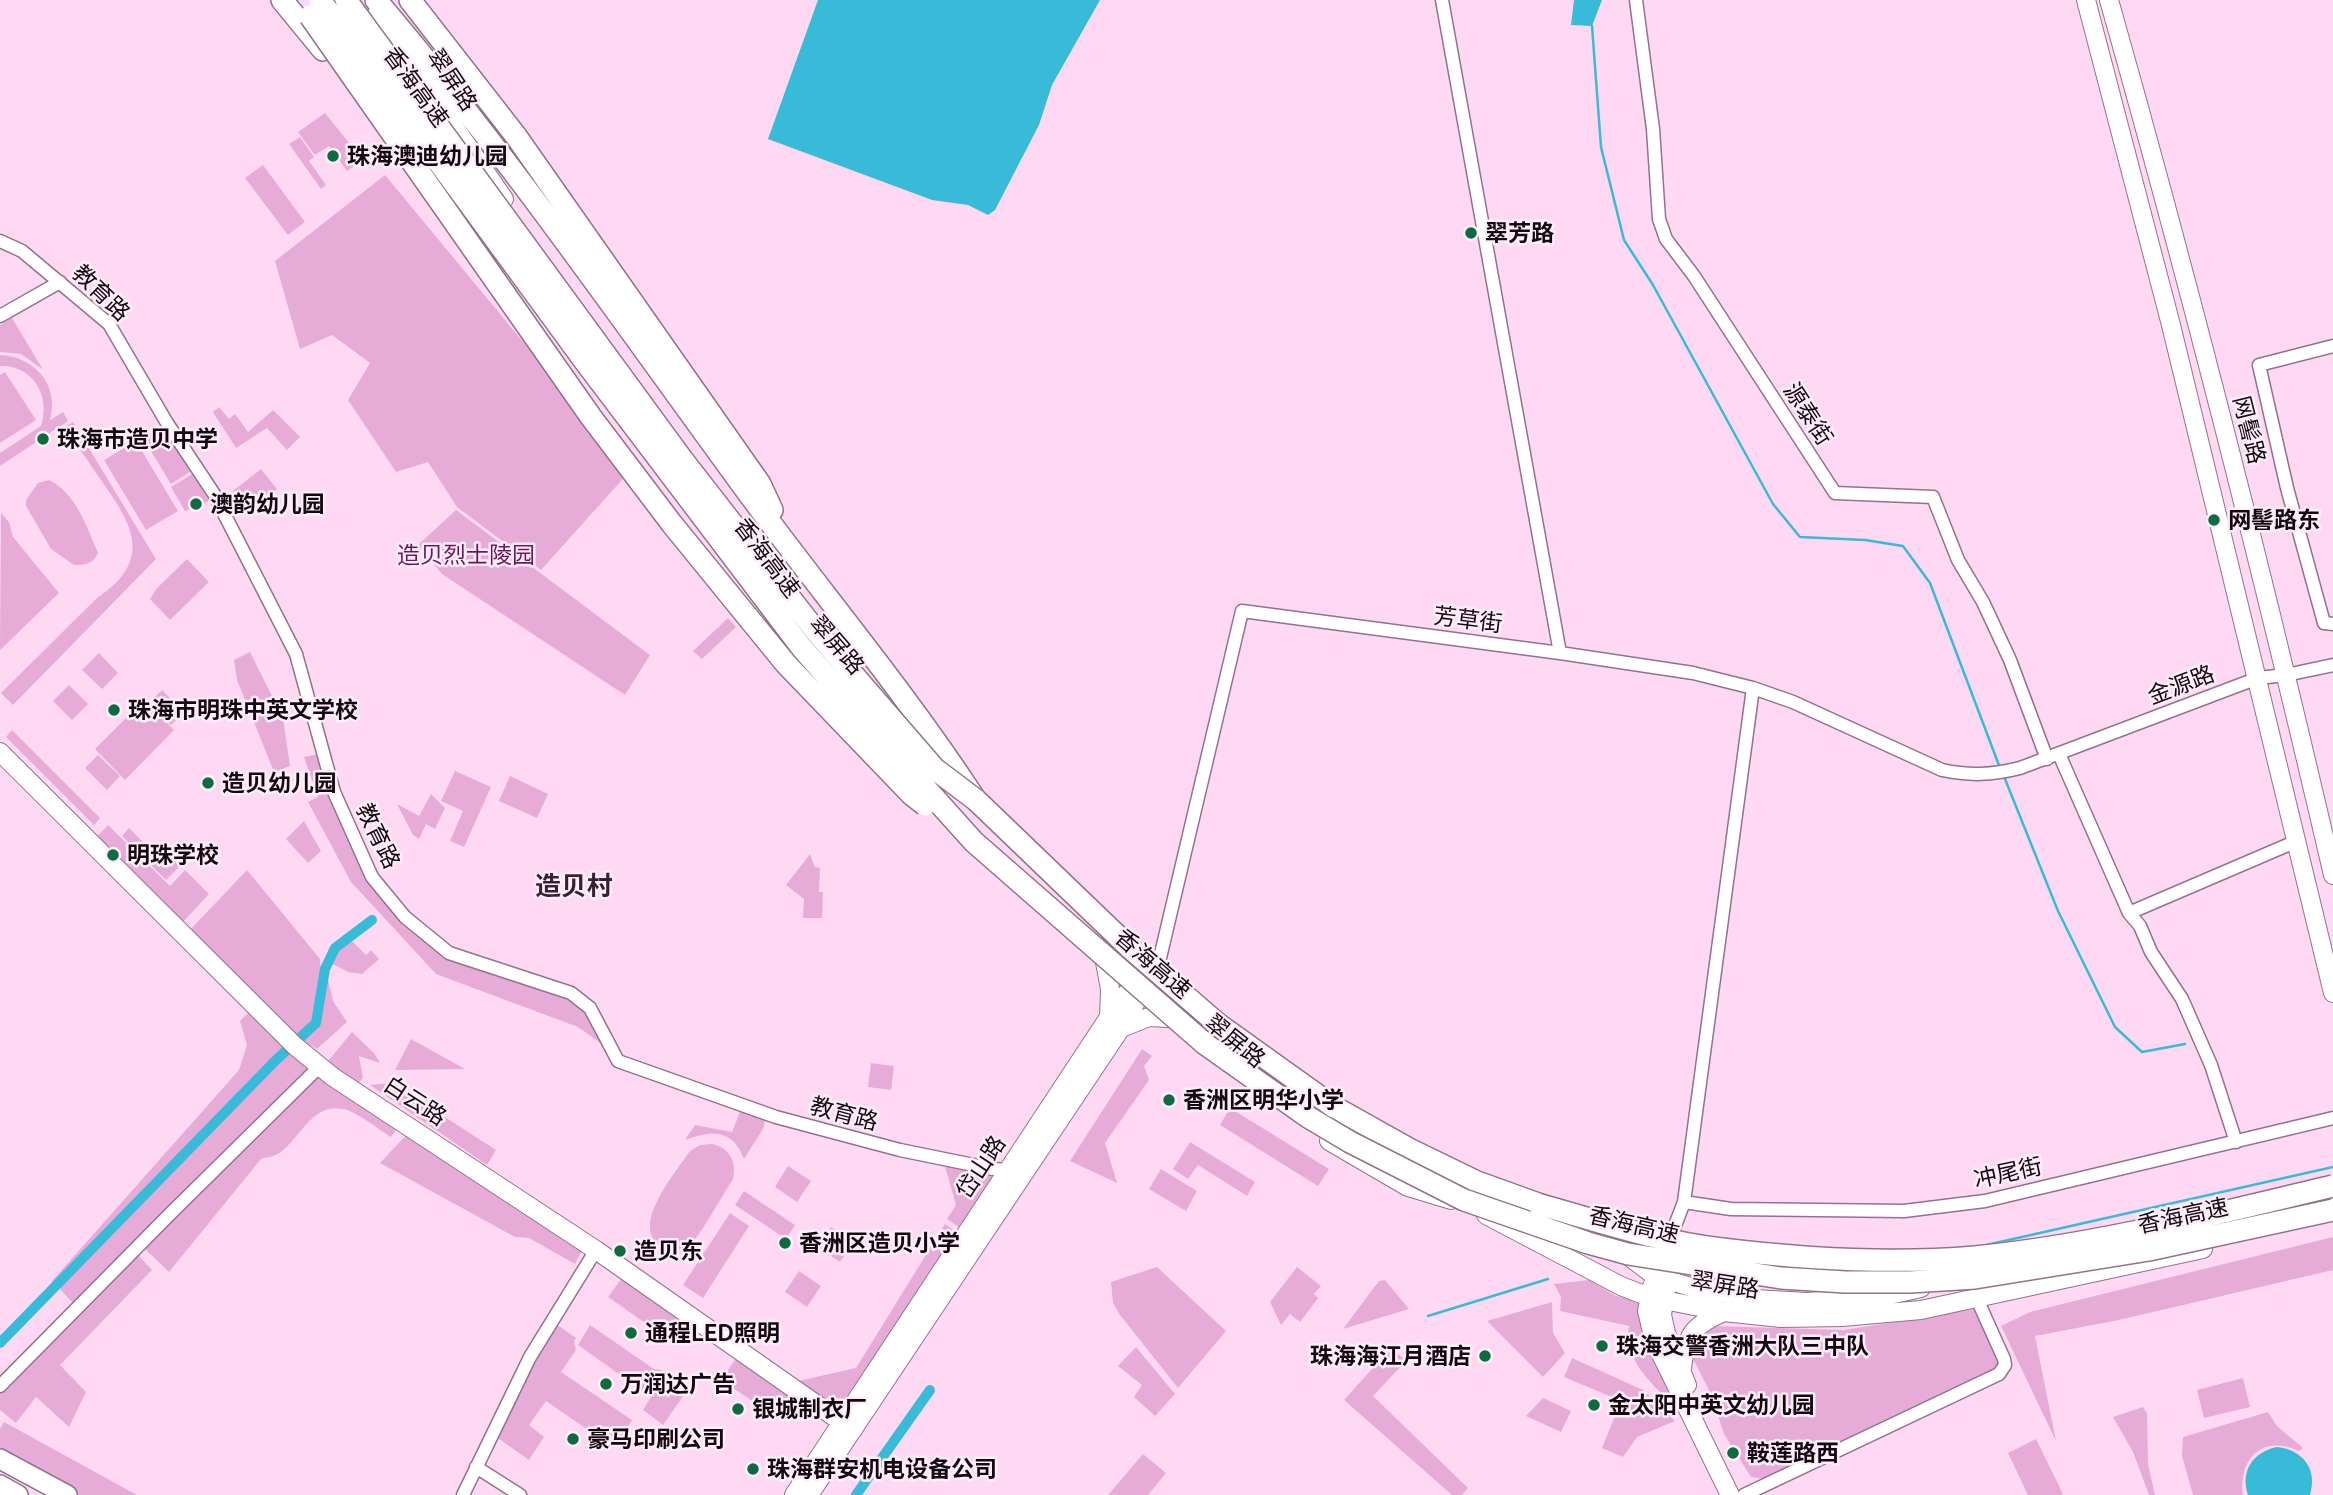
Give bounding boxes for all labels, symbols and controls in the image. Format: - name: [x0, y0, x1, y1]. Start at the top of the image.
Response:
- street label: 香海高速: [378, 42, 454, 132]
- street label: 翠屏路: [421, 44, 483, 116]
- place label: 珠海澳迪幼儿园: [347, 142, 508, 170]
- marker: 珠海澳迪幼儿园: [325, 148, 341, 164]
- place label: 翠芳路: [1485, 219, 1554, 247]
- marker: 翠芳路: [1463, 225, 1479, 241]
- street label: 教育路: [67, 259, 135, 327]
- street label: 源泰街: [1778, 378, 1838, 450]
- street label: 网髻路: [2227, 393, 2271, 467]
- place label: 珠海市造贝中学: [57, 425, 218, 453]
- marker: 珠海市造贝中学: [35, 431, 51, 447]
- place label: 澳韵幼儿园: [210, 490, 325, 518]
- marker: 澳韵幼儿园: [188, 496, 204, 512]
- place label: 网髻路东: [2228, 506, 2320, 534]
- marker: 网髻路东: [2206, 512, 2222, 528]
- street label: 香海高速: [728, 513, 806, 603]
- park label: 造贝烈士陵园: [397, 541, 535, 569]
- street label: 芳草街: [1432, 602, 1504, 638]
- street label: 翠屏路: [804, 610, 870, 680]
- street label: 金源路: [2144, 660, 2218, 710]
- place label: 珠海市明珠中英文学校: [128, 696, 358, 724]
- marker: 珠海市明珠中英文学校: [106, 702, 122, 718]
- place label: 造贝幼儿园: [222, 769, 337, 797]
- marker: 造贝幼儿园: [200, 775, 216, 791]
- street label: 教育路: [350, 799, 406, 873]
- place label: 明珠学校: [127, 841, 219, 869]
- marker: 明珠学校: [105, 847, 121, 863]
- district label: 造贝村: [535, 870, 613, 902]
- street label: 香海高速: [1109, 923, 1197, 1005]
- street label: 翠屏路: [1200, 1009, 1270, 1073]
- street label: 白云路: [379, 1071, 451, 1131]
- place label: 香洲区明华小学: [1183, 1086, 1344, 1114]
- street label: 教育路: [807, 1092, 881, 1136]
- marker: 香洲区明华小学: [1161, 1092, 1177, 1108]
- street label: 岱山路: [951, 1131, 1011, 1203]
- street label: 冲尾街: [1971, 1152, 2045, 1194]
- street label: 香海高速: [2135, 1193, 2231, 1239]
- street label: 香海高速: [1586, 1201, 1682, 1249]
- place label: 香洲区造贝小学: [799, 1229, 960, 1257]
- marker: 香洲区造贝小学: [777, 1235, 793, 1251]
- place label: 造贝东: [634, 1237, 703, 1265]
- marker: 造贝东: [612, 1243, 628, 1259]
- street label: 翠屏路: [1689, 1266, 1761, 1304]
- place label: 通程LED照明: [645, 1319, 780, 1347]
- marker: 通程LED照明: [623, 1325, 639, 1341]
- place label: 珠海交警香洲大队三中队: [1616, 1332, 1869, 1360]
- marker: 珠海交警香洲大队三中队: [1594, 1338, 1610, 1354]
- place label: 珠海海江月酒店: [1310, 1342, 1471, 1370]
- marker: 珠海海江月酒店: [1477, 1348, 1493, 1364]
- place label: 万润达广告: [620, 1370, 735, 1398]
- marker: 万润达广告: [598, 1376, 614, 1392]
- place label: 金太阳中英文幼儿园: [1608, 1391, 1815, 1419]
- place label: 银城制衣厂: [752, 1395, 867, 1423]
- marker: 金太阳中英文幼儿园: [1586, 1397, 1602, 1413]
- marker: 银城制衣厂: [730, 1401, 746, 1417]
- place label: 豪马印刷公司: [587, 1425, 725, 1453]
- marker: 豪马印刷公司: [565, 1431, 581, 1447]
- place label: 鞍莲路西: [1747, 1439, 1839, 1467]
- marker: 鞍莲路西: [1725, 1445, 1741, 1461]
- place label: 珠海群安机电设备公司: [767, 1455, 997, 1483]
- marker: 珠海群安机电设备公司: [745, 1461, 761, 1477]

